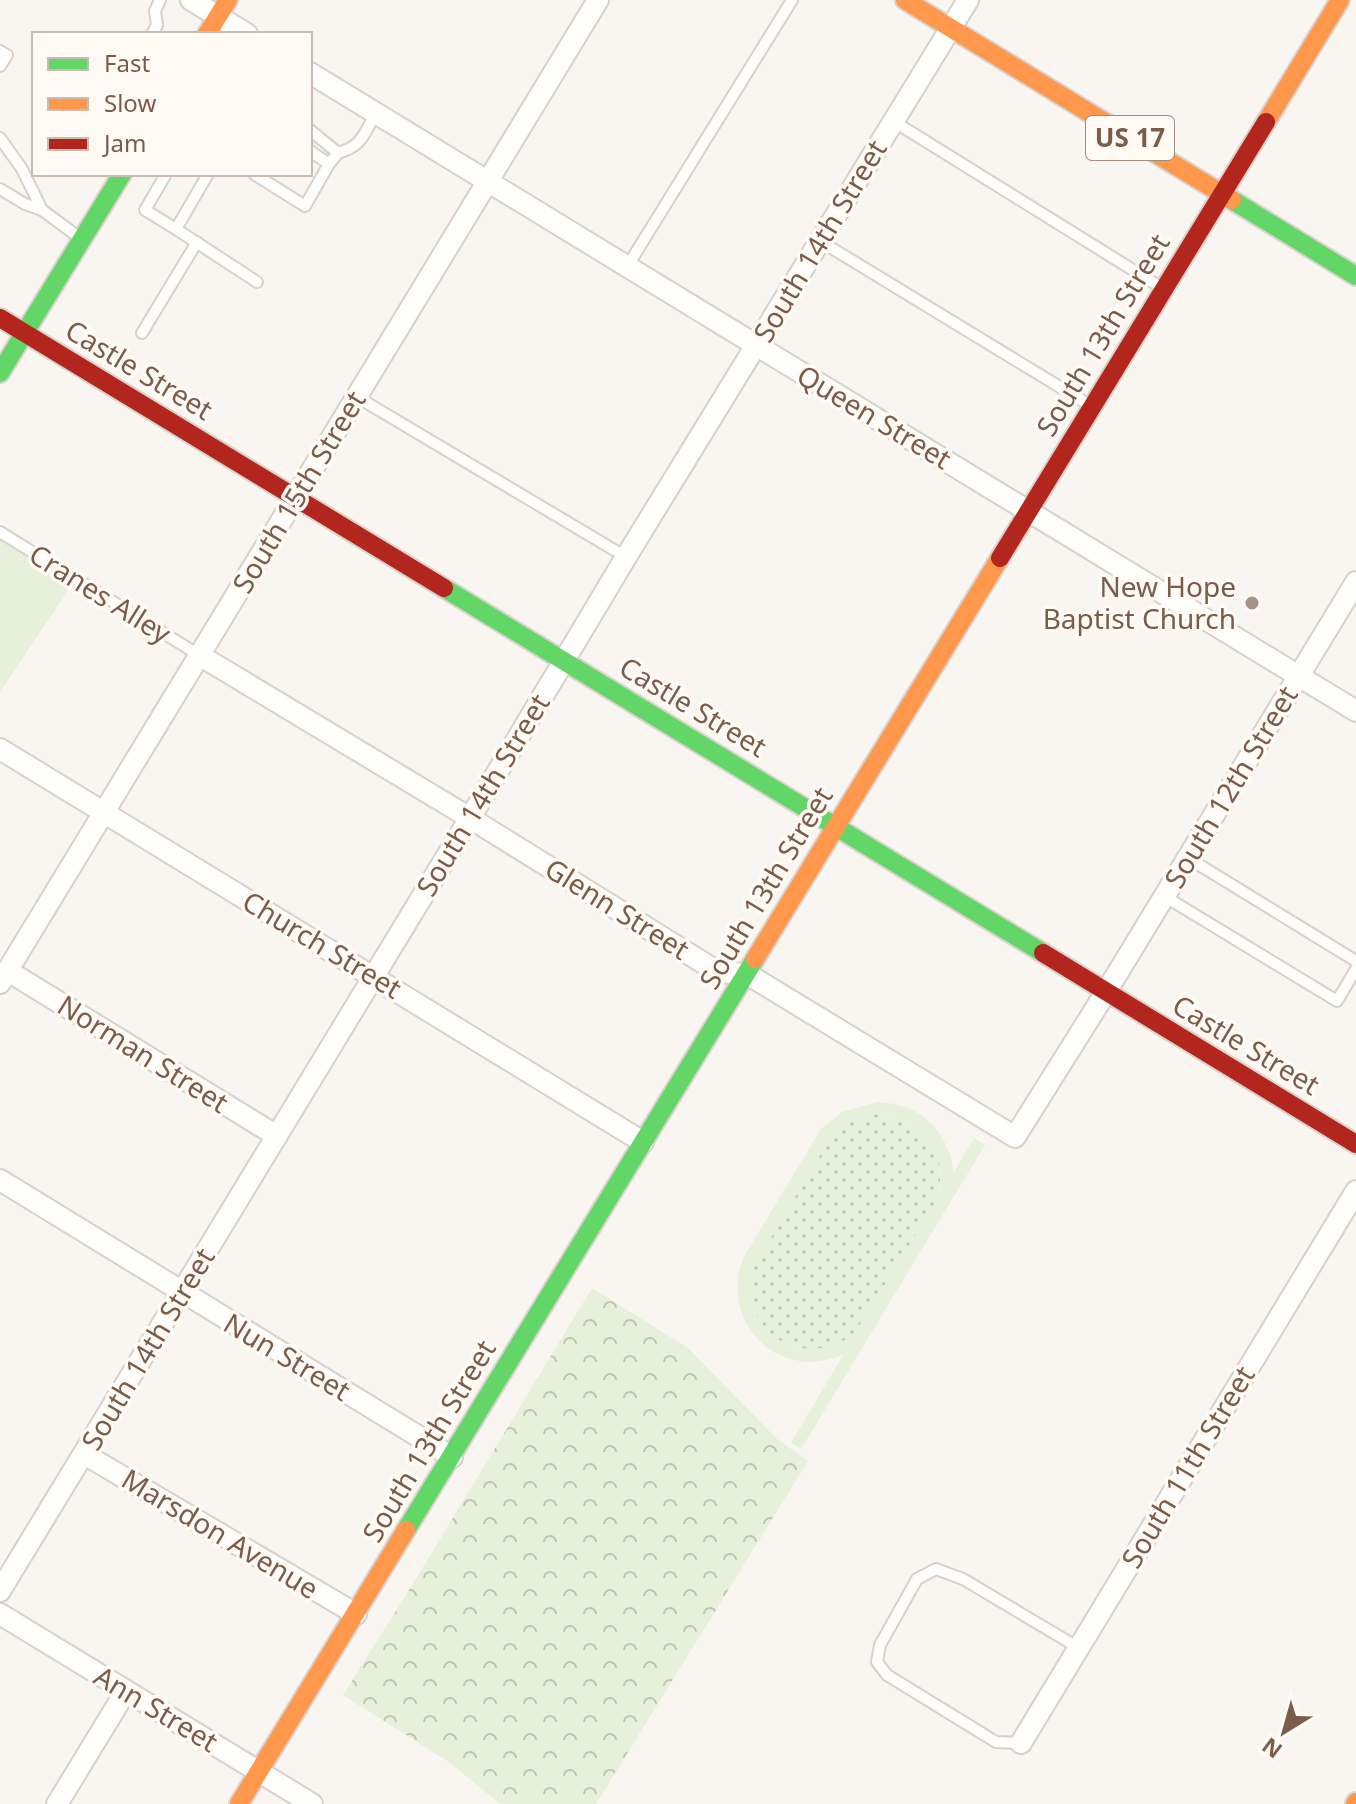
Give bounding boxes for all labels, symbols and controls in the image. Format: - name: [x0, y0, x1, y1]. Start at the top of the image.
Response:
- legend: [32, 32, 312, 176]
- text: Fast: [104, 46, 150, 79]
- text: Slow: [104, 86, 156, 119]
- road number: US 17: [1086, 116, 1174, 160]
- text: Jam: [102, 126, 146, 159]
- street label: South 14th Street: [744, 132, 894, 349]
- street label: South 13th Street: [1027, 226, 1177, 443]
- street label: Castle Street: [59, 310, 220, 428]
- street label: Queen Street: [790, 355, 959, 477]
- street label: South 15th Street: [223, 383, 373, 600]
- street label: Cranes Alley: [23, 535, 179, 652]
- place label: New Hope Baptist Church: [1043, 567, 1236, 637]
- marker: New Hope Baptist Church: [1243, 594, 1261, 612]
- street label: Castle Street: [613, 647, 774, 765]
- street label: South 12th Street: [1155, 678, 1305, 895]
- street label: South 14th Street: [407, 686, 557, 903]
- street label: South 13th Street: [690, 779, 840, 996]
- street label: Glenn Street: [538, 849, 697, 968]
- street label: Church Street: [236, 882, 409, 1007]
- street label: Castle Street: [1166, 985, 1327, 1103]
- street label: Norman Street: [51, 986, 236, 1121]
- street label: South 14th Street: [72, 1240, 222, 1457]
- street label: Nun Street: [217, 1303, 358, 1409]
- street label: South 13th Street: [353, 1332, 503, 1549]
- street label: South 11th Street: [1112, 1358, 1262, 1575]
- street label: Marsdon Avenue: [115, 1459, 326, 1607]
- street label: Ann Street: [88, 1656, 225, 1760]
- north arrow: [1244, 1692, 1324, 1772]
- text: N: [1255, 1731, 1288, 1766]

